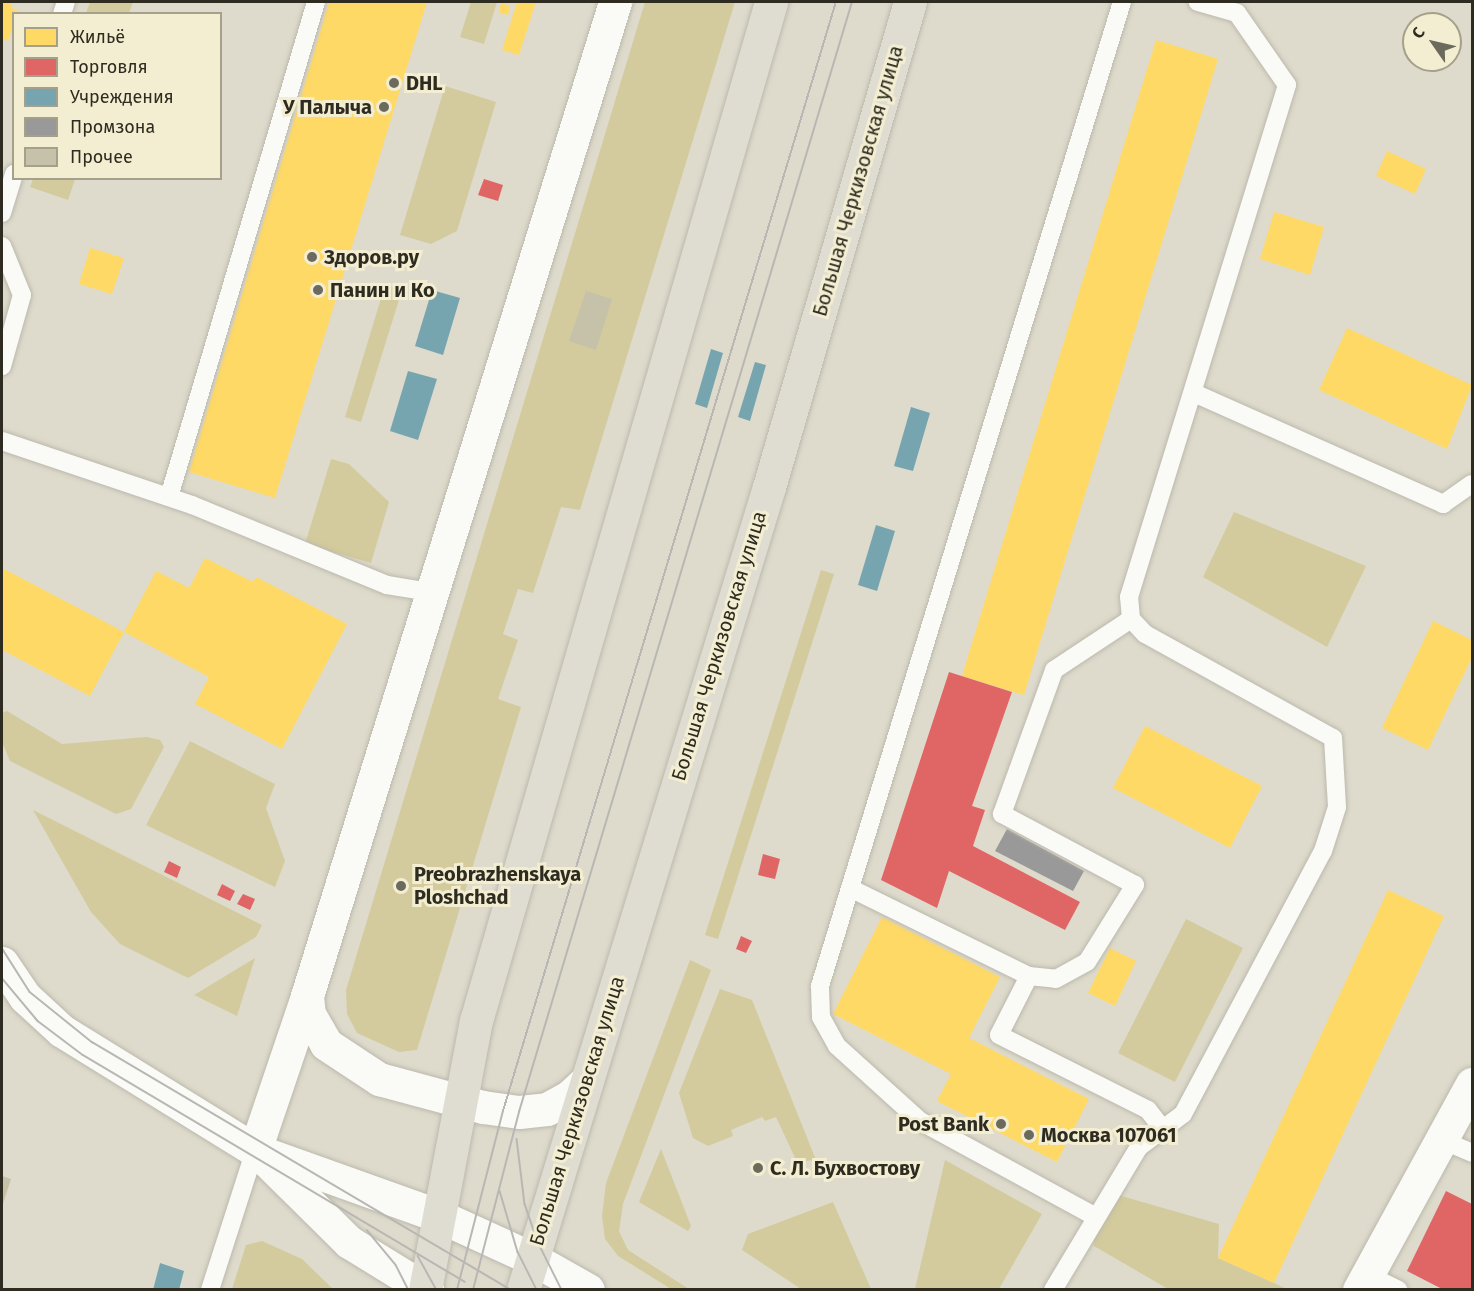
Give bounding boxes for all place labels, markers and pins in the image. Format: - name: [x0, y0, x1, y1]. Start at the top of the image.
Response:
- place label: DHL: [406, 71, 443, 95]
- marker: DHL: [387, 76, 401, 90]
- place label: У Палыча: [283, 95, 372, 119]
- marker: У Палыча: [377, 100, 391, 114]
- place label: Здоров.ру: [324, 245, 419, 269]
- marker: Здоров.ру: [305, 250, 319, 264]
- place label: Панин и Ко: [330, 278, 435, 302]
- marker: Панин и Ко: [311, 283, 325, 297]
- place label: Preobrazhenskaya Ploshchad: [414, 862, 581, 909]
- marker: Preobrazhenskaya Ploshchad: [392, 877, 410, 895]
- place label: Post Bank: [898, 1112, 989, 1136]
- marker: Post Bank: [994, 1117, 1008, 1131]
- place label: Москва 107061: [1041, 1123, 1176, 1147]
- marker: Москва 107061: [1022, 1128, 1036, 1142]
- place label: С. Л. Бухвостову: [770, 1156, 920, 1180]
- marker: С. Л. Бухвостову: [751, 1161, 765, 1175]

